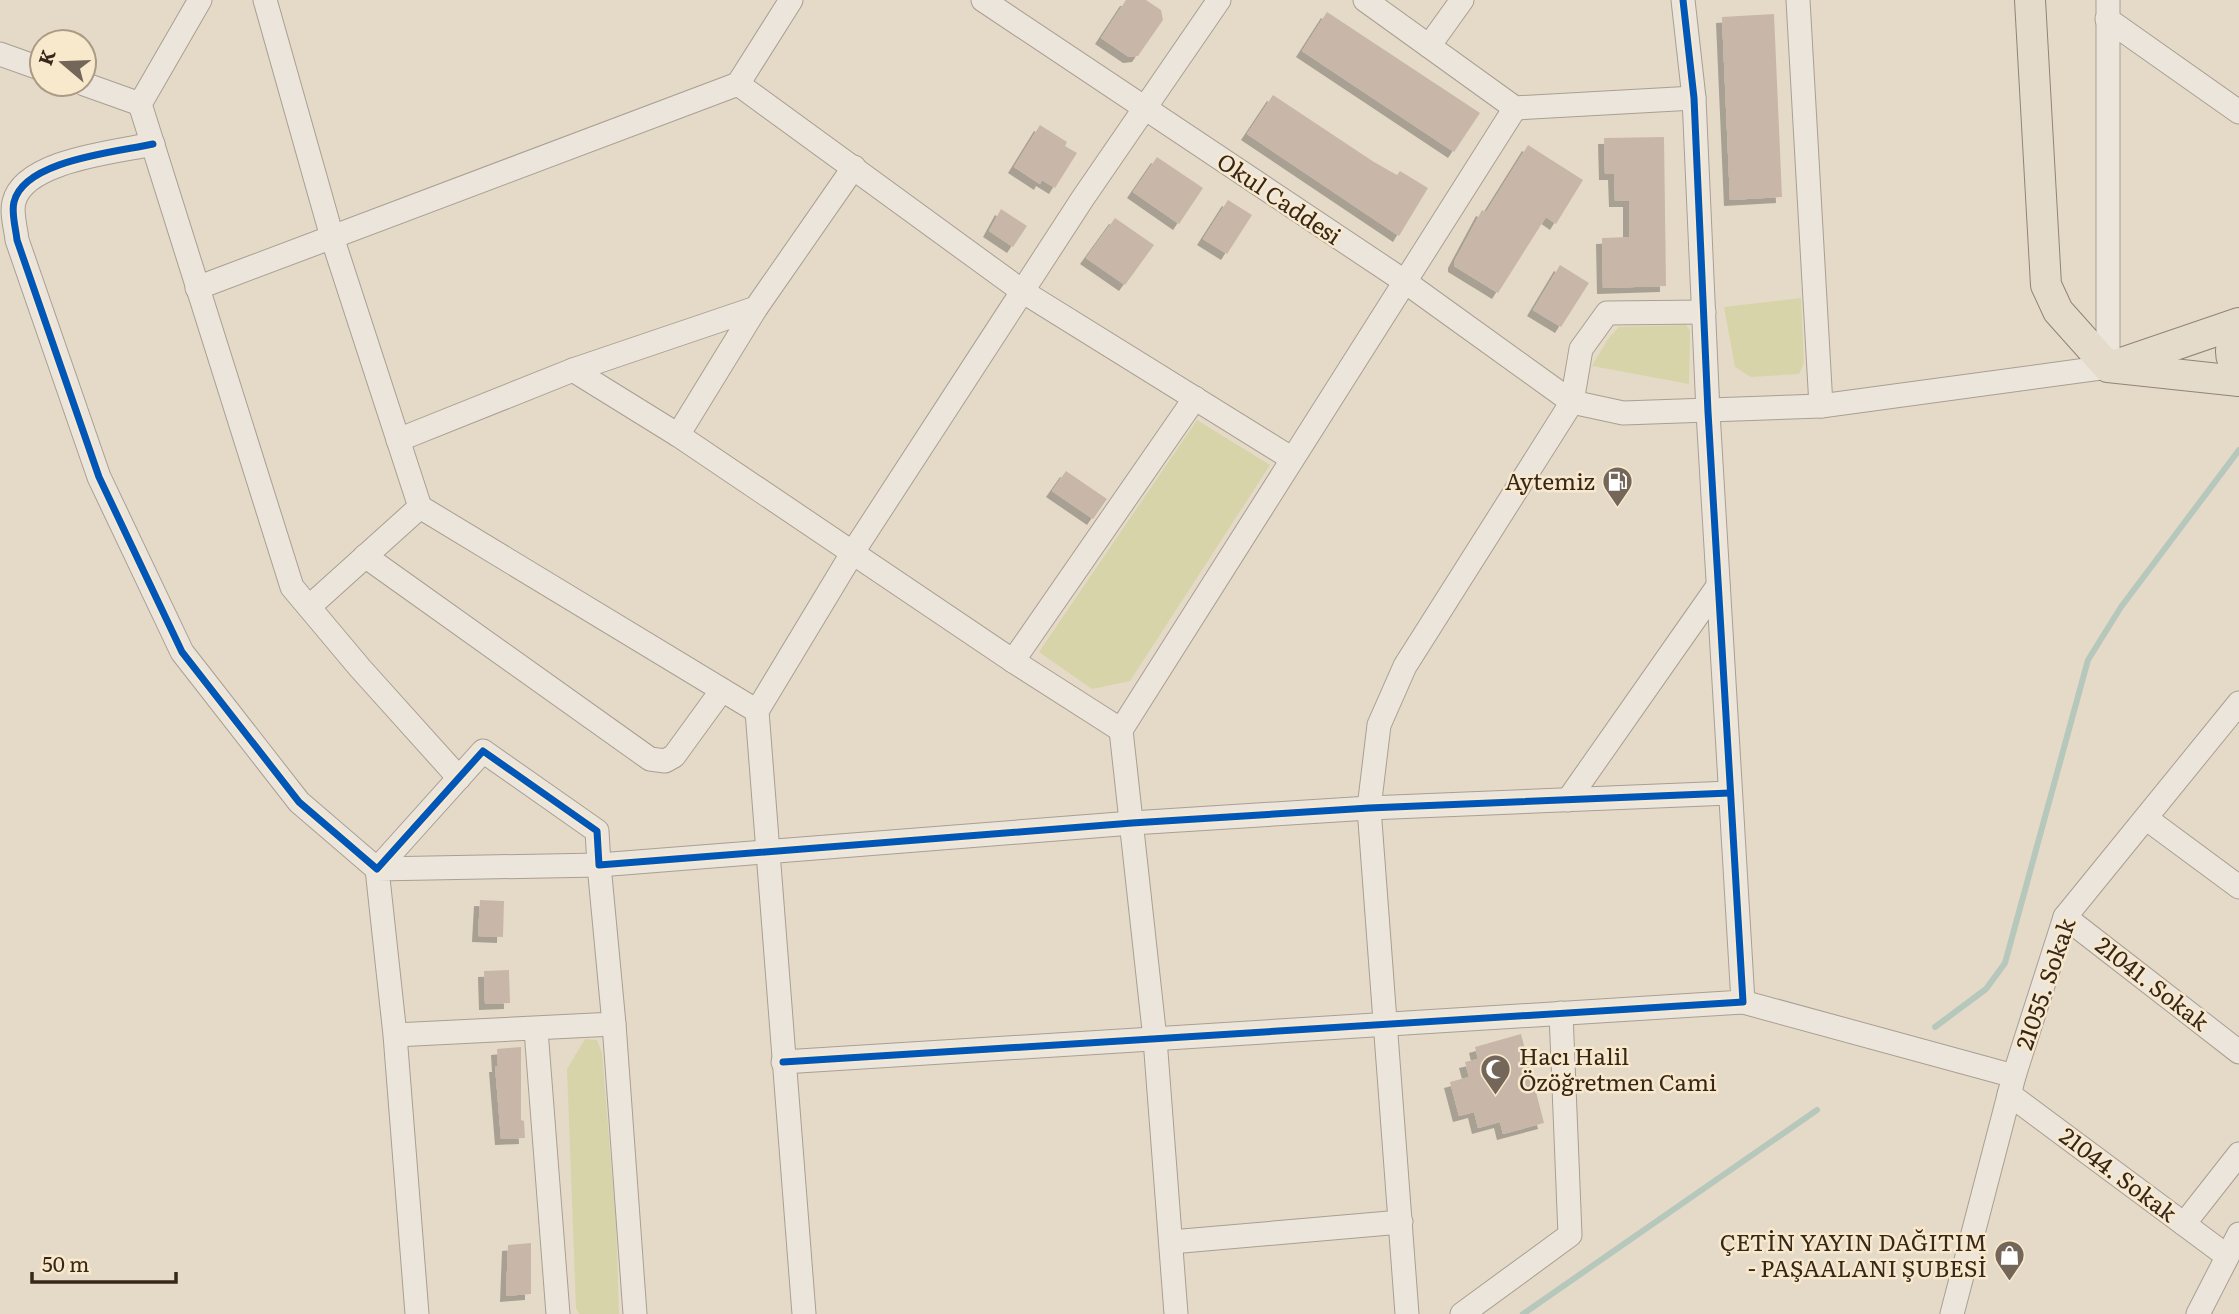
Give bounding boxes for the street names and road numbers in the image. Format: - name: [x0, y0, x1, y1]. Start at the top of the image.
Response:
- street label: Okul Caddesi: [1211, 143, 1349, 252]
- street label: 21055. Sokak: [2006, 912, 2083, 1054]
- street label: 21041. Sokak: [2089, 927, 2218, 1038]
- street label: 21044. Sokak: [2053, 1118, 2186, 1229]

